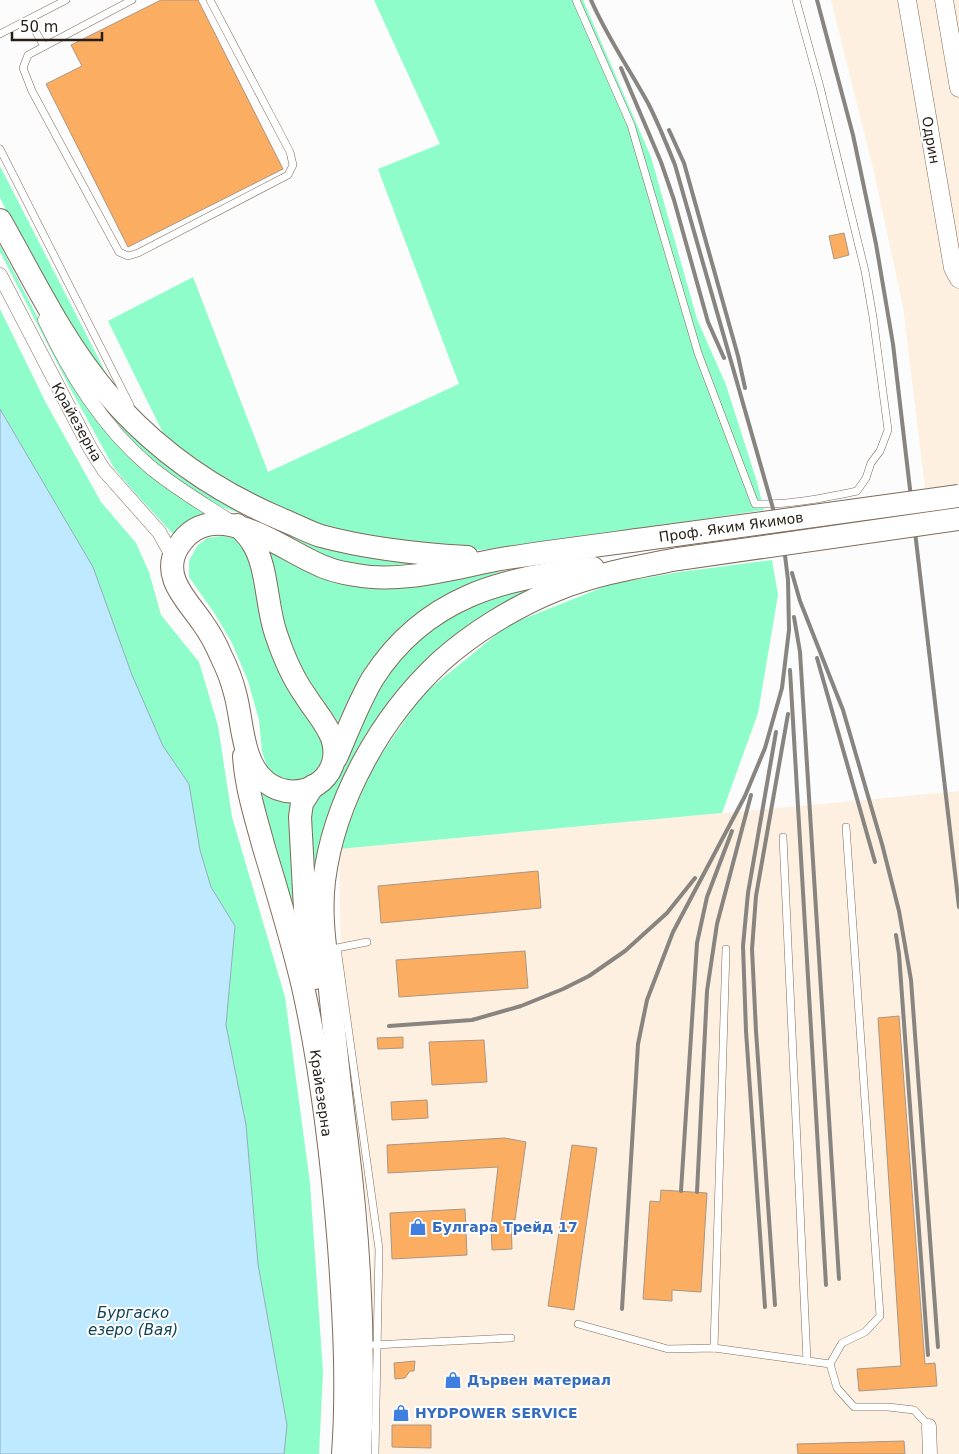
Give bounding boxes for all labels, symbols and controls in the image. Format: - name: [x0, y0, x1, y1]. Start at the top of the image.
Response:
- scale bar: [12, 10, 102, 42]
- text: 50 m: [20, 18, 58, 36]
- street label: Одрин: [919, 115, 943, 165]
- street label: Крайезерна: [49, 380, 105, 464]
- street label: Проф. Яким Якимов: [658, 509, 804, 545]
- street label: Крайезерна: [307, 1048, 335, 1138]
- shop icon: Булгара Трейд 17: [408, 1217, 428, 1237]
- place label: Булгара Трейд 17: [432, 1219, 578, 1235]
- water label: Бургаско езеро (Вая): [88, 1304, 178, 1339]
- shop icon: Дървен материал: [443, 1370, 463, 1390]
- place label: Дървен материал: [467, 1372, 611, 1388]
- shop icon: HYDPOWER SERVICE: [391, 1403, 411, 1423]
- place label: HYDPOWER SERVICE: [415, 1405, 578, 1421]

